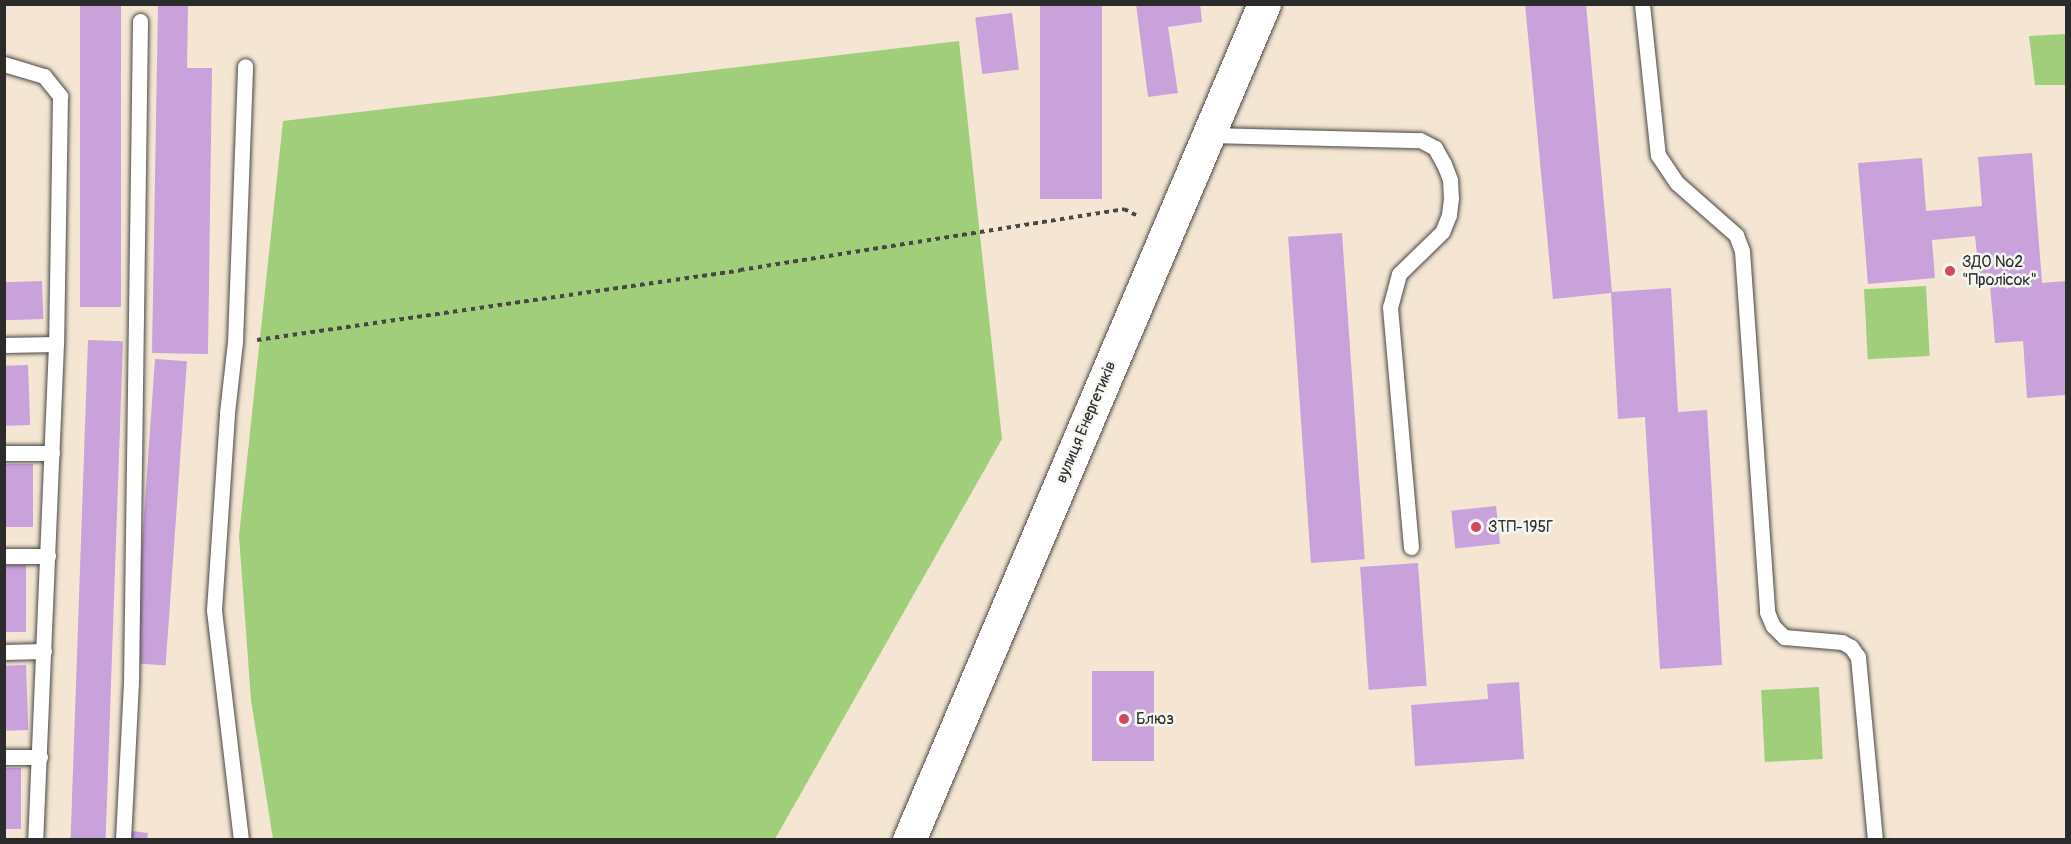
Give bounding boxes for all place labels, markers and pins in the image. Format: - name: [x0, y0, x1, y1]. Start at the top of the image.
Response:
- place label: ЗДО №2 "Пролісок": [1962, 252, 2037, 290]
- marker: ЗДО №2 "Пролісок": [1943, 264, 1957, 278]
- place label: ЗТП-195Г: [1488, 517, 1554, 537]
- marker: ЗТП-195Г: [1469, 520, 1483, 534]
- place label: Блюз: [1136, 709, 1174, 729]
- marker: Блюз: [1117, 712, 1131, 726]

